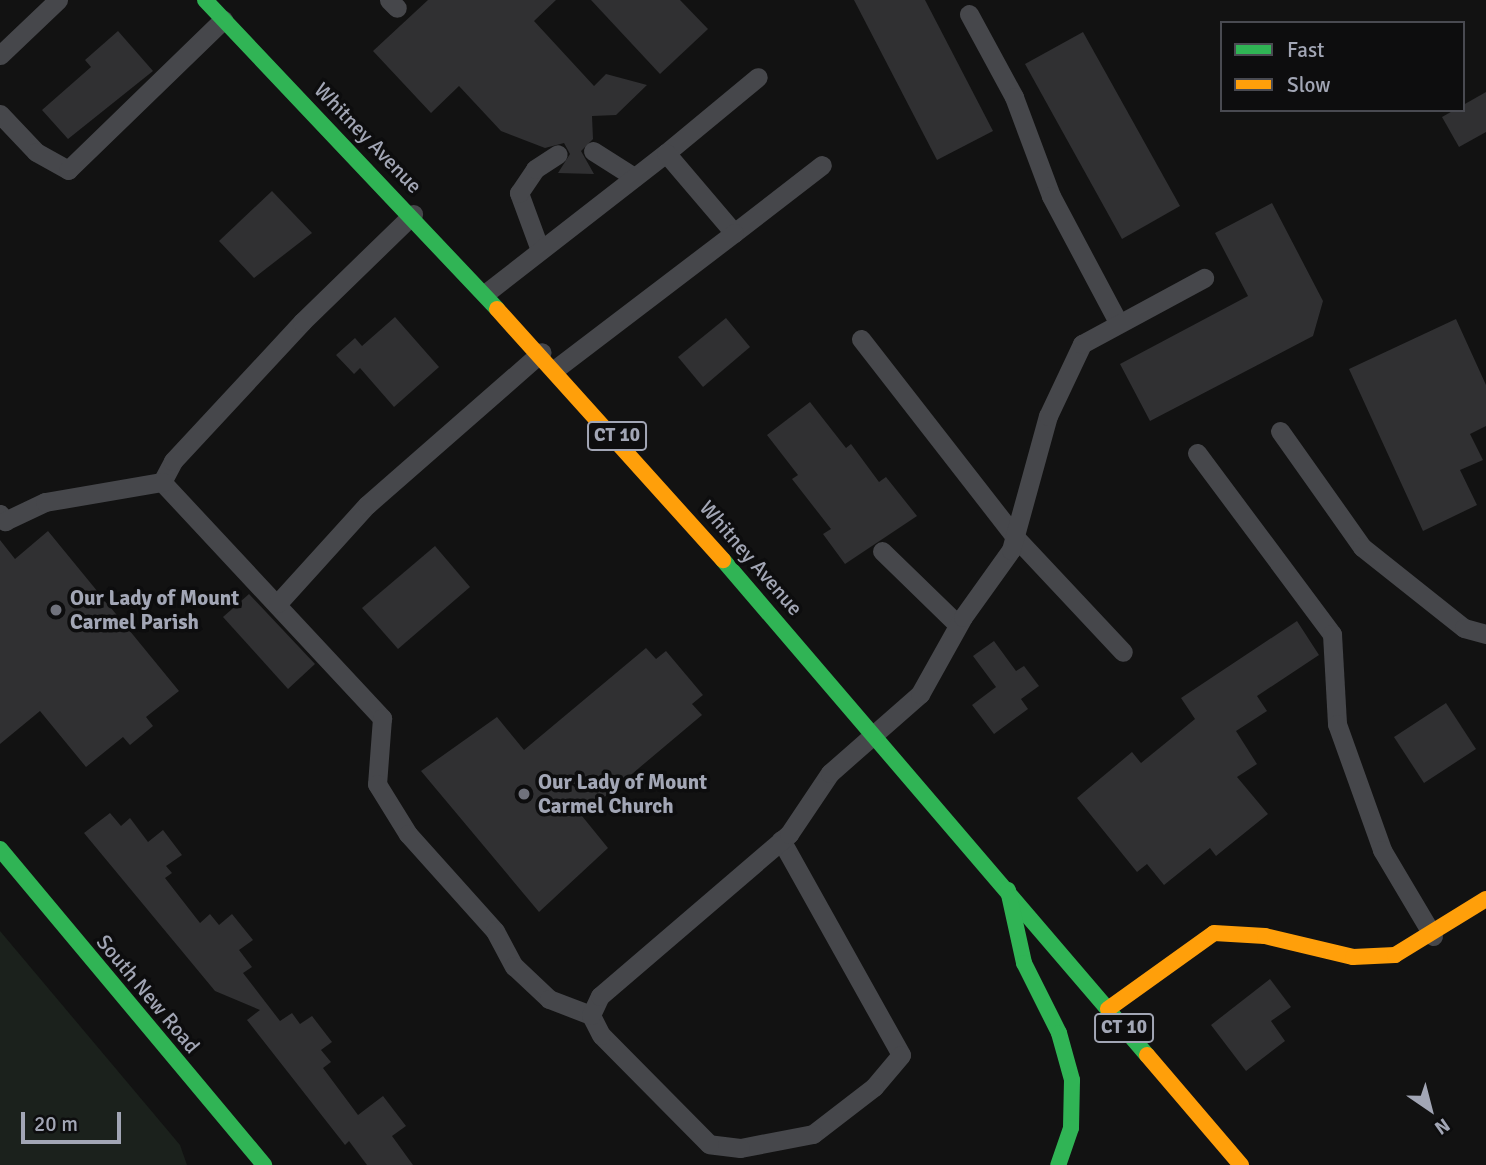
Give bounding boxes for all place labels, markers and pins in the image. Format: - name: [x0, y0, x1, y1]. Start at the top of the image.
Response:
- place label: Our Lady of Mount Carmel Parish: [70, 585, 239, 635]
- marker: Our Lady of Mount Carmel Parish: [48, 602, 64, 618]
- place label: Our Lady of Mount Carmel Church: [538, 769, 707, 819]
- marker: Our Lady of Mount Carmel Church: [516, 786, 532, 802]

